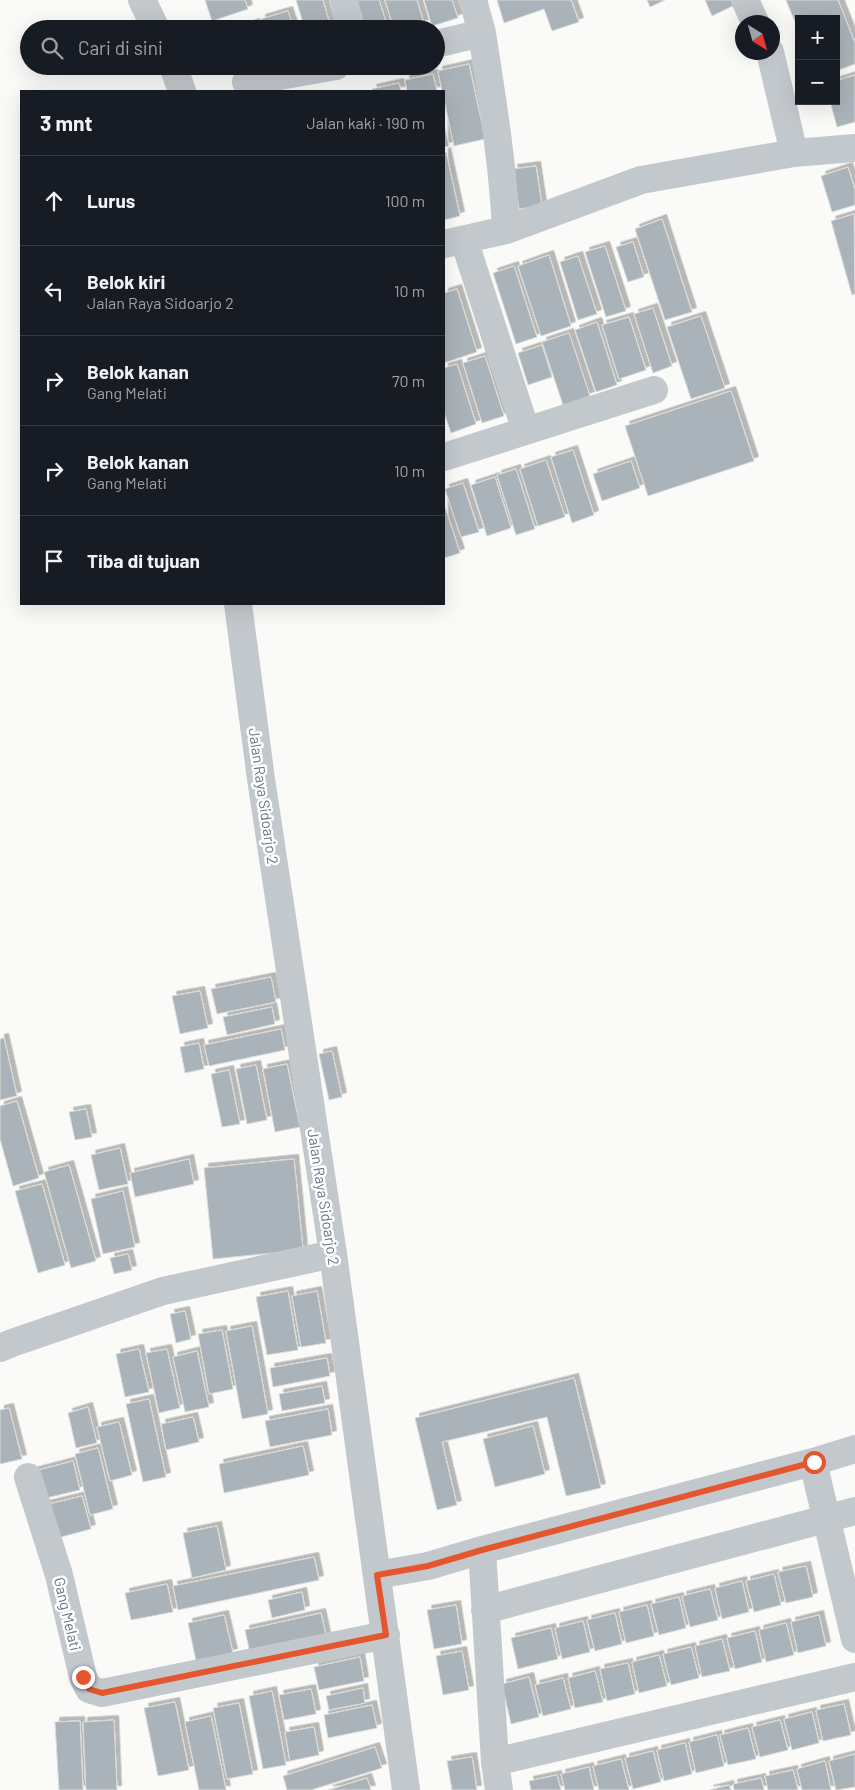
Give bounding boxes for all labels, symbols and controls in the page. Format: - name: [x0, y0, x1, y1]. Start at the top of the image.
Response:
- north arrow: [735, 15, 780, 60]
- map controls: [795, 15, 840, 105]
- button: +: [795, 15, 840, 60]
- search box: [20, 20, 445, 75]
- icon: search: [38, 34, 66, 62]
- text: Cari di sini: [78, 36, 163, 59]
- button: −: [795, 60, 840, 105]
- text: 3 mnt: [40, 110, 93, 135]
- text: Jalan kaki · 190 m: [307, 113, 425, 132]
- icon: ahead: [40, 187, 68, 215]
- text: Lurus: [87, 189, 135, 212]
- text: 100 m: [385, 191, 425, 210]
- text: Belok kiri: [87, 270, 165, 293]
- icon: left: [40, 277, 68, 305]
- text: 10 m: [394, 281, 425, 300]
- text: Jalan Raya Sidoarjo 2: [87, 293, 234, 312]
- text: Belok kanan: [87, 360, 189, 383]
- icon: right: [40, 367, 68, 395]
- text: 70 m: [392, 371, 425, 390]
- text: Gang Melati: [87, 383, 167, 402]
- text: Belok kanan: [87, 450, 189, 473]
- icon: right: [40, 457, 68, 485]
- text: 10 m: [394, 461, 425, 480]
- text: Gang Melati: [87, 473, 167, 492]
- icon: arrive: [40, 547, 68, 575]
- text: Tiba di tujuan: [87, 549, 200, 572]
- street label: Jalan Raya Sidoarjo 2: [246, 727, 282, 865]
- street label: Jalan Raya Sidoarjo 2: [304, 1128, 344, 1266]
- route start: [803, 1451, 826, 1474]
- street label: Gang Melati: [51, 1575, 85, 1653]
- route end: [72, 1666, 95, 1689]

